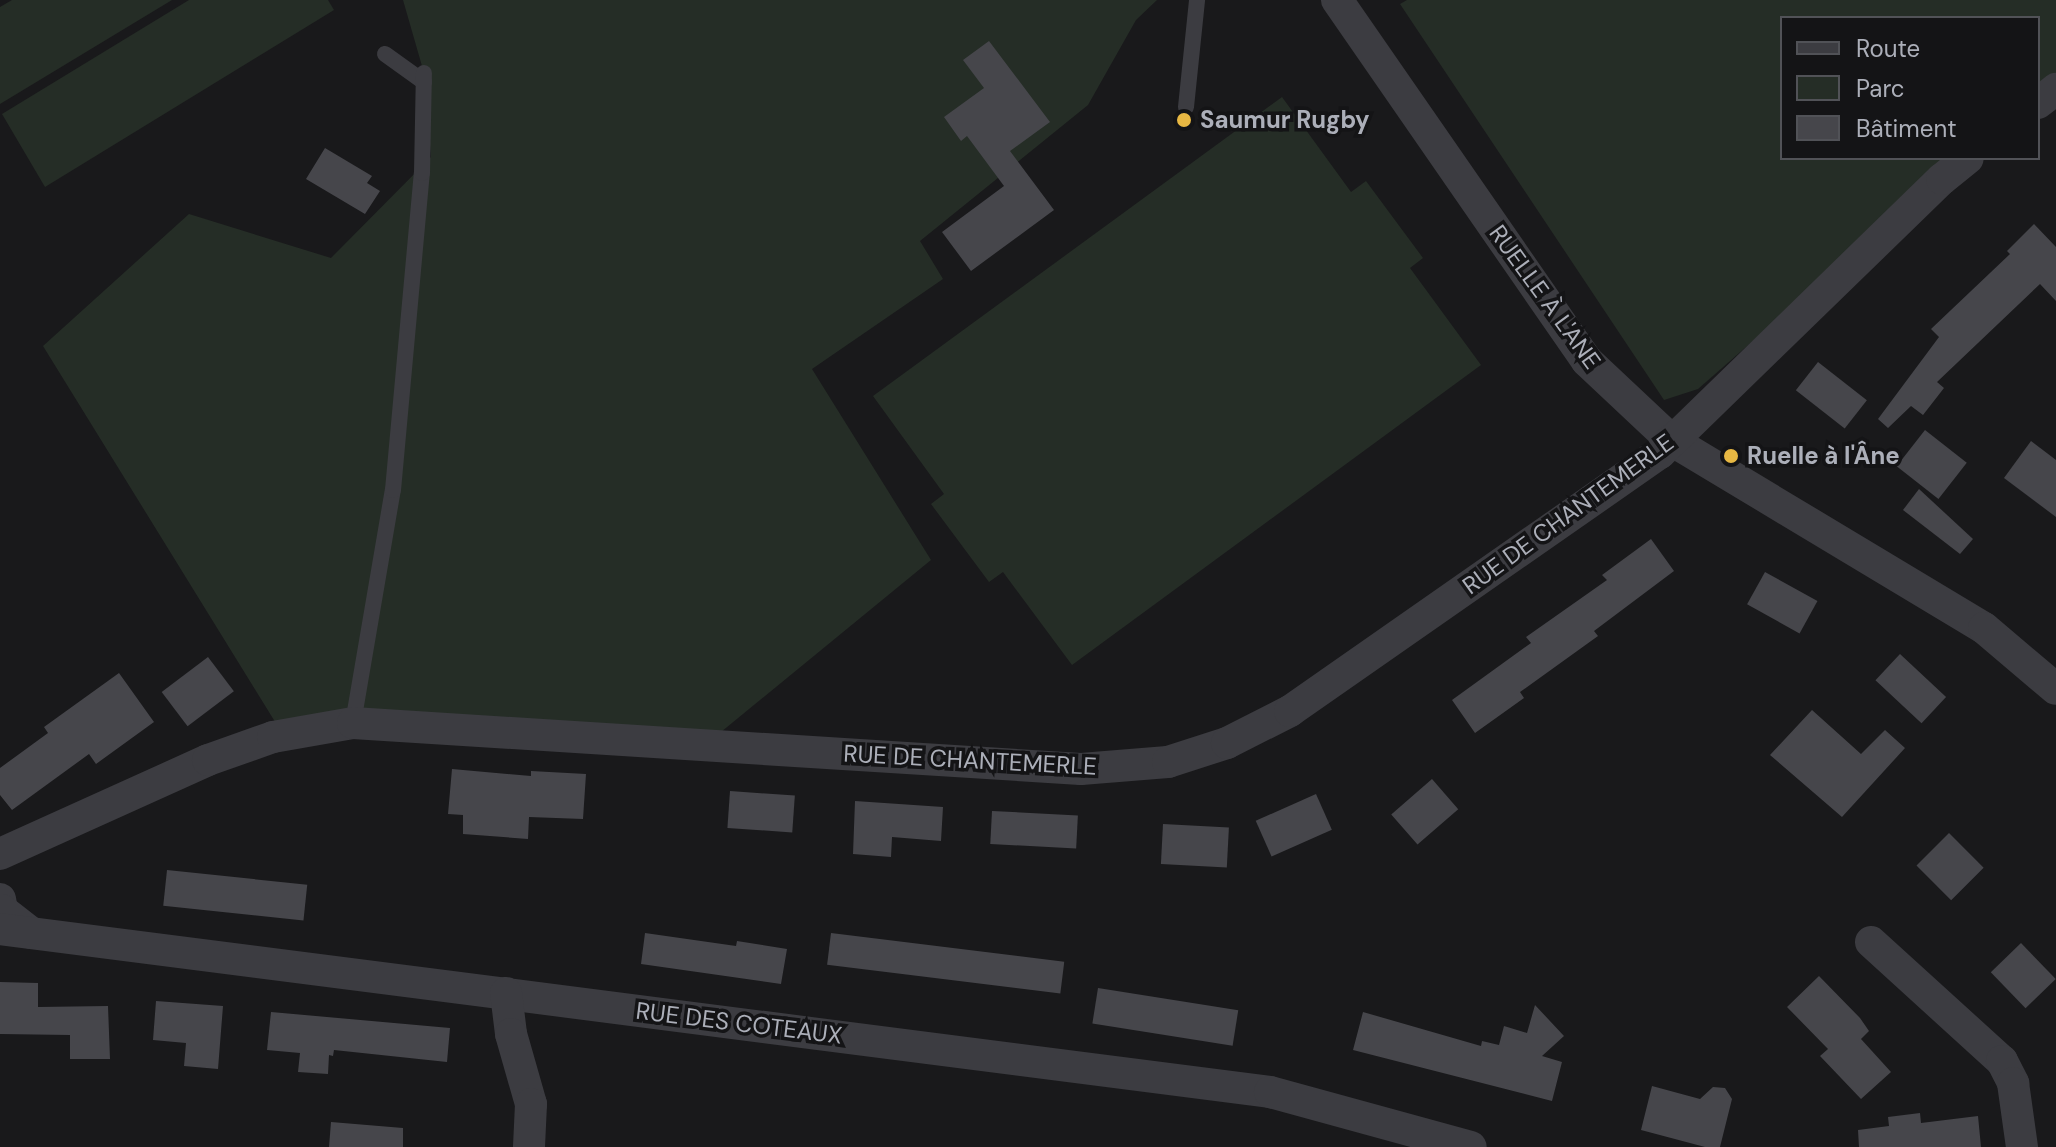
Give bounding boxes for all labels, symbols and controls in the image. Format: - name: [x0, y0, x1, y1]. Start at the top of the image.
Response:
- legend: [1780, 16, 2040, 160]
- text: Route: [1856, 33, 1920, 64]
- text: Parc: [1856, 73, 1905, 104]
- place label: Saumur Rugby: [1200, 106, 1370, 134]
- marker: Saumur Rugby: [1175, 111, 1193, 129]
- text: Bâtiment: [1856, 113, 1957, 144]
- street label: RUELLE À L'ANE: [1483, 219, 1607, 375]
- street label: RUE DE CHANTEMERLE: [1457, 428, 1679, 600]
- place label: Ruelle à l'Âne: [1747, 442, 1900, 470]
- marker: Ruelle à l'Âne: [1722, 447, 1740, 465]
- street label: RUE DE CHANTEMERLE: [843, 739, 1097, 781]
- street label: RUE DES COTEAUX: [634, 996, 844, 1050]

